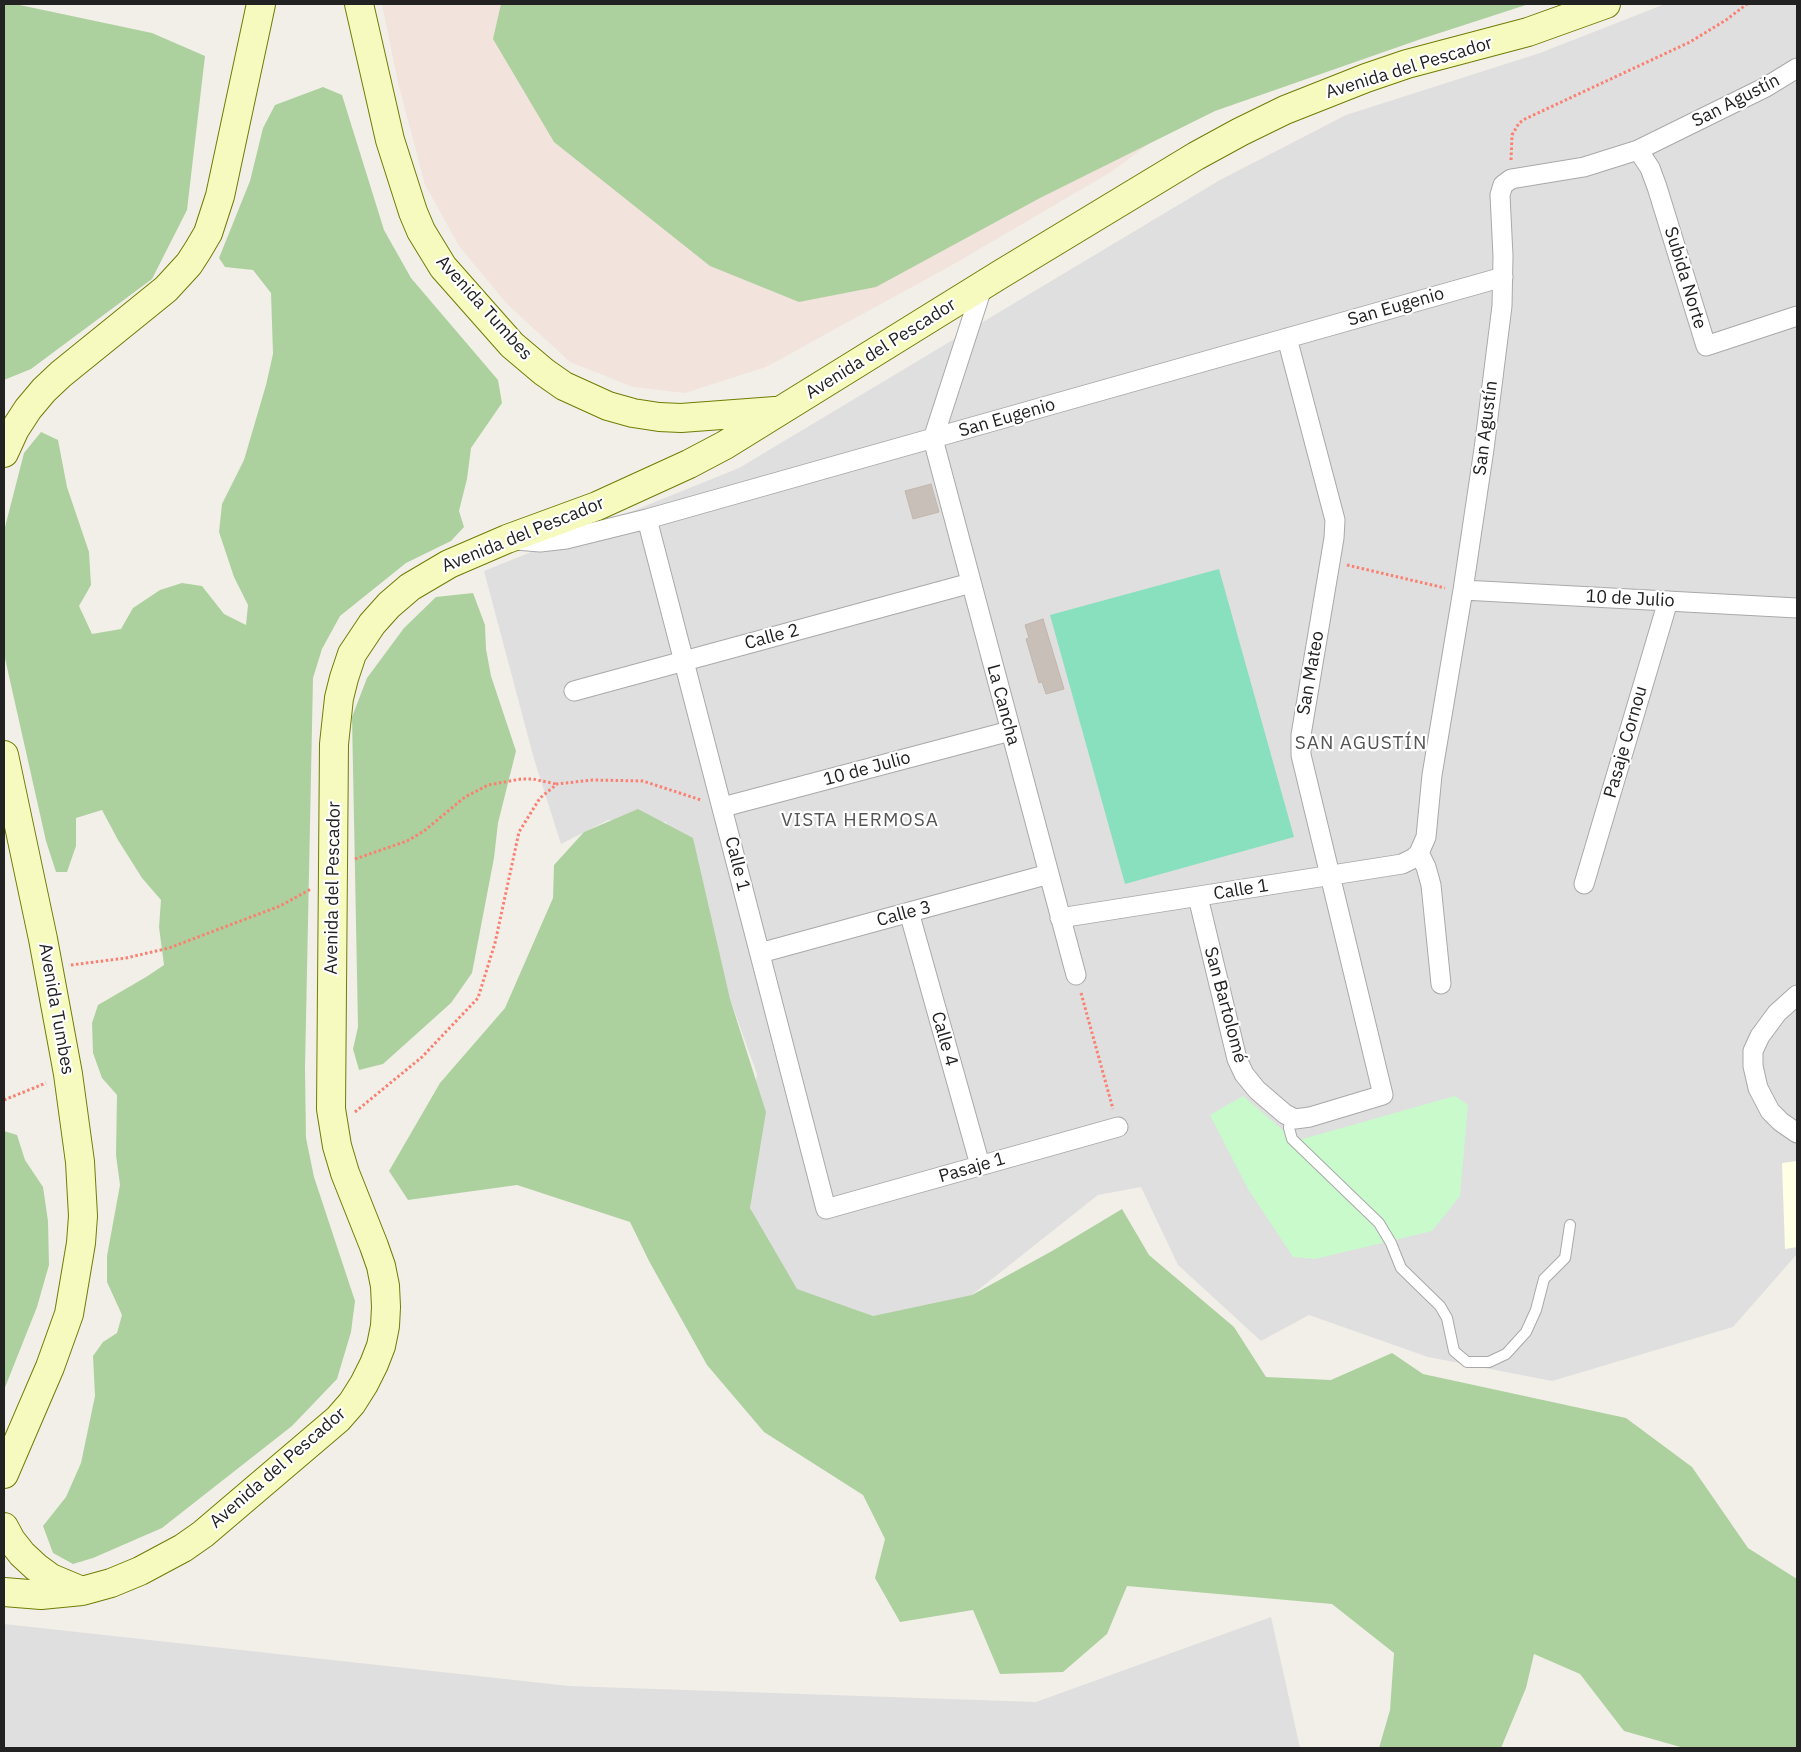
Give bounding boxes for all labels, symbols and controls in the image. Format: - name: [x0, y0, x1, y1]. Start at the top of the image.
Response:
- street label: Avenida del Pescador: [1323, 32, 1495, 104]
- street label: San Agustín: [1689, 70, 1783, 132]
- street label: Subida Norte: [1659, 224, 1711, 332]
- street label: Avenida Tumbes: [431, 251, 537, 365]
- street label: San Eugenio: [1345, 283, 1447, 331]
- street label: Avenida del Pescador: [802, 294, 960, 404]
- street label: San Agustín: [1469, 379, 1503, 477]
- street label: San Eugenio: [956, 394, 1058, 442]
- street label: Avenida del Pescador: [439, 493, 607, 577]
- street label: 10 de Julio: [1585, 586, 1675, 612]
- street label: Calle 2: [742, 619, 802, 655]
- street label: San Mateo: [1293, 629, 1329, 717]
- street label: La Cancha: [982, 662, 1024, 748]
- street label: Pasaje Cornou: [1600, 683, 1652, 801]
- district label: SAN AGUSTÍN: [1293, 733, 1429, 755]
- street label: 10 de Julio: [821, 747, 913, 791]
- street label: Avenida del Pescador: [321, 801, 345, 975]
- district label: VISTA HERMOSA: [779, 810, 941, 832]
- street label: Calle 1: [720, 834, 754, 894]
- street label: Calle 1: [1212, 875, 1270, 905]
- street label: Calle 3: [874, 896, 934, 932]
- street label: Avenida Tumbes: [34, 942, 78, 1076]
- street label: San Bartolomé: [1199, 944, 1251, 1066]
- street label: Calle 4: [926, 1009, 962, 1069]
- street label: Pasaje 1: [936, 1148, 1008, 1188]
- street label: Avenida del Pescador: [206, 1403, 350, 1533]

